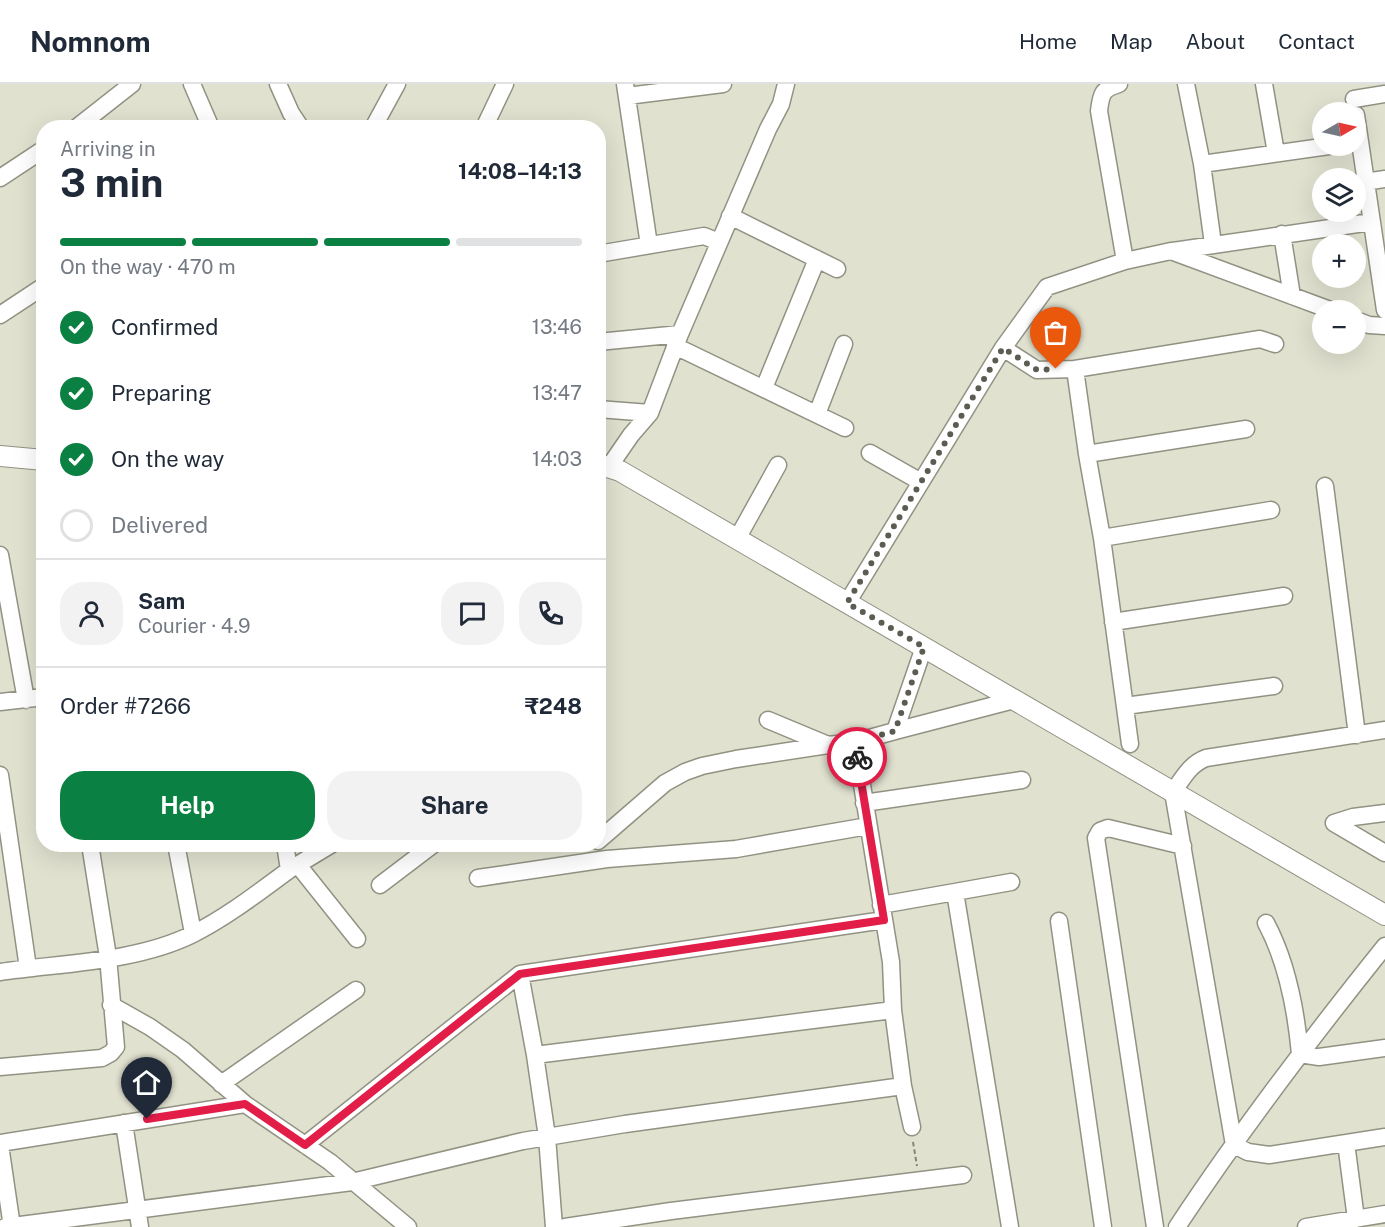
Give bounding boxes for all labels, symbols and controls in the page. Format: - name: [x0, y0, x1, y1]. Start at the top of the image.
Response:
- text: Nomnom: [30, 25, 151, 58]
- text: Home: [1019, 29, 1077, 54]
- text: Map: [1110, 29, 1153, 54]
- text: About: [1186, 29, 1245, 54]
- text: Contact: [1278, 29, 1355, 54]
- north arrow: [1312, 102, 1366, 156]
- map controls: [1312, 102, 1366, 354]
- text: Arriving in: [60, 137, 155, 161]
- text: 14:08–14:13: [458, 158, 582, 184]
- text: 3 min: [60, 160, 163, 206]
- button: layers: [1312, 168, 1366, 222]
- button: +: [1312, 234, 1366, 288]
- text: On the way · 470 m: [60, 255, 236, 279]
- button: −: [1312, 300, 1366, 354]
- pin: [1030, 307, 1081, 369]
- icon: check: [60, 311, 93, 344]
- text: Confirmed: [111, 314, 218, 340]
- text: 13:46: [532, 315, 582, 339]
- icon: bag: [1039, 316, 1072, 349]
- icon: check: [60, 377, 93, 410]
- text: Preparing: [111, 380, 212, 406]
- text: 13:47: [532, 381, 582, 405]
- icon: check: [60, 443, 93, 476]
- text: On the way: [111, 446, 224, 472]
- text: 14:03: [532, 447, 582, 471]
- text: Delivered: [111, 512, 208, 538]
- button: person: [60, 582, 123, 645]
- button: chat: [441, 582, 504, 645]
- button: phone: [519, 582, 582, 645]
- text: Sam: [138, 588, 185, 614]
- text: Courier · 4.9: [138, 614, 250, 638]
- text: Order #7266: [60, 693, 191, 719]
- text: ₹248: [525, 693, 582, 719]
- courier: [827, 727, 887, 787]
- icon: bike: [841, 741, 874, 774]
- button: Help: [60, 771, 315, 840]
- button: Share: [327, 771, 582, 840]
- pin: [121, 1057, 172, 1119]
- icon: home: [130, 1066, 163, 1099]

